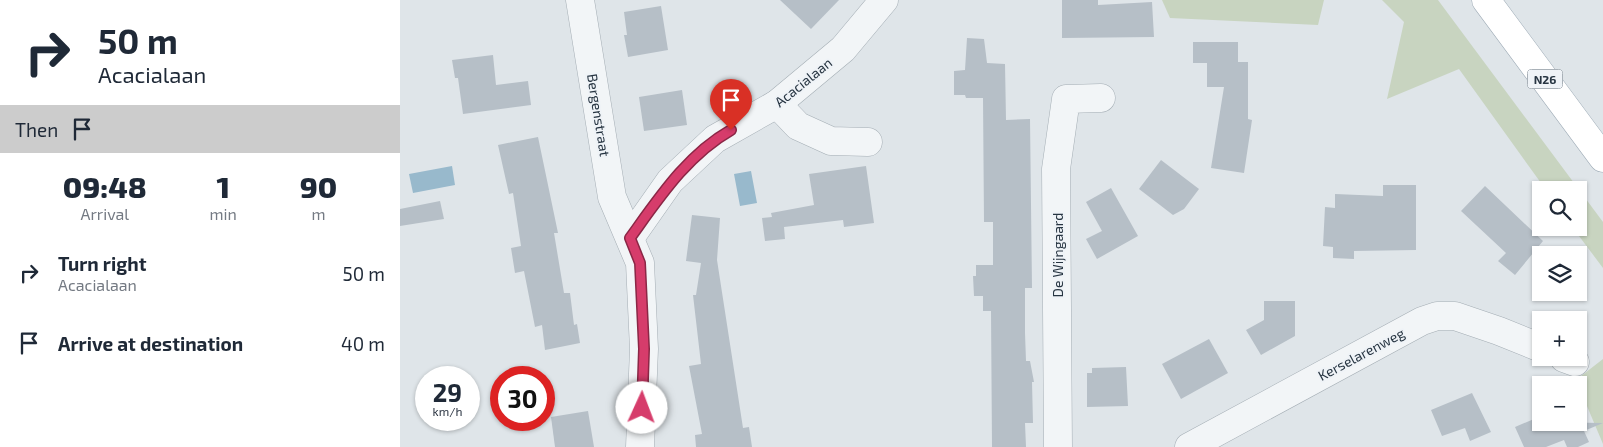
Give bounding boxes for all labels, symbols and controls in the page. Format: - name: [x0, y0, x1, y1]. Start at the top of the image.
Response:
- text: 50 m: [98, 19, 178, 61]
- icon: right: [15, 20, 80, 85]
- street label: Acacialaan: [771, 54, 835, 110]
- text: Acacialaan: [98, 61, 206, 87]
- road number: N26: [1528, 70, 1562, 88]
- street label: Bergenstraat: [584, 72, 614, 158]
- pin: [710, 79, 752, 130]
- icon: arrive: [717, 86, 745, 114]
- icon: arrive: [68, 115, 96, 143]
- text: Then: [15, 118, 58, 141]
- text: 09:48: [63, 168, 147, 204]
- text: 1: [216, 168, 230, 204]
- text: 90: [300, 168, 337, 204]
- map controls: [1532, 181, 1587, 431]
- button: search: [1532, 181, 1587, 236]
- text: Arrival: [80, 204, 129, 223]
- text: min: [210, 204, 237, 223]
- text: m: [311, 204, 325, 223]
- street label: De Wijngaard: [1049, 213, 1066, 297]
- button: layers: [1532, 246, 1587, 301]
- text: Turn right: [58, 252, 146, 275]
- icon: right: [15, 259, 43, 287]
- text: 50 m: [342, 262, 385, 285]
- text: Acacialaan: [58, 275, 137, 294]
- button: +: [1532, 311, 1587, 366]
- street label: Kerselarenweg: [1315, 324, 1407, 384]
- icon: arrive: [15, 329, 43, 357]
- text: Arrive at destination: [58, 332, 243, 355]
- text: 40 m: [341, 332, 385, 355]
- speed limit sign: 30: [490, 366, 555, 431]
- button: −: [1532, 376, 1587, 431]
- text: 29: [433, 377, 462, 407]
- position arrow: [615, 381, 667, 433]
- text: km/h: [433, 404, 462, 418]

